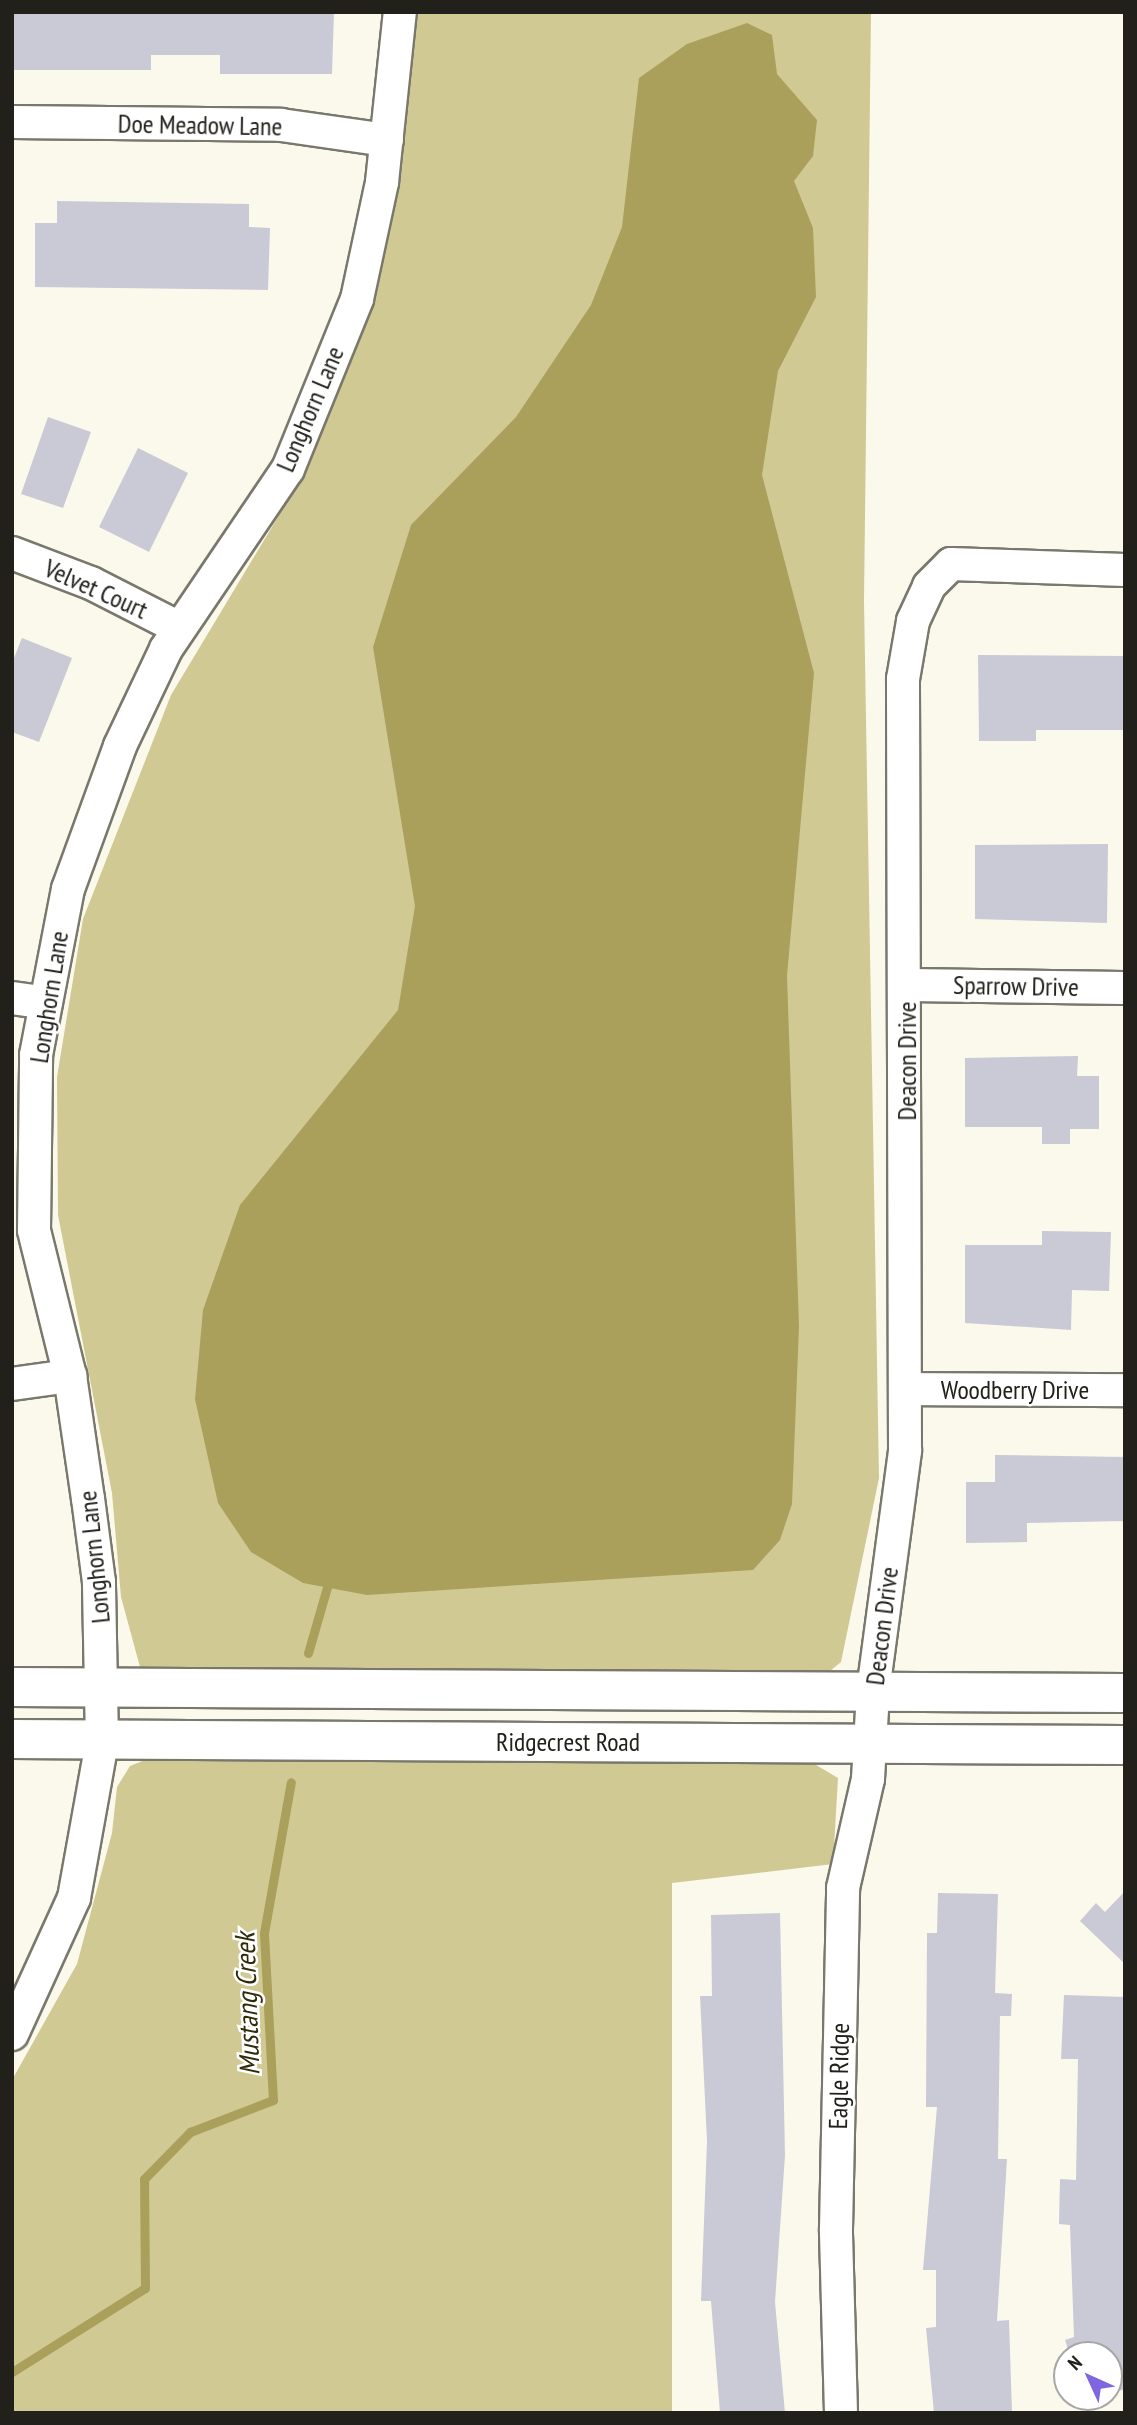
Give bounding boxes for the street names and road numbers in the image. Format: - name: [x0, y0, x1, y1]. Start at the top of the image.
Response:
- street label: Doe Meadow Lane: [117, 108, 283, 142]
- street label: Longhorn Lane: [270, 342, 350, 476]
- street label: Velvet Court: [40, 552, 152, 626]
- street label: Longhorn Lane: [23, 929, 75, 1065]
- street label: Sparrow Drive: [953, 969, 1079, 1003]
- street label: Deacon Drive: [891, 1001, 923, 1121]
- street label: Woodberry Drive: [940, 1374, 1090, 1406]
- street label: Longhorn Lane: [72, 1489, 116, 1625]
- street label: Deacon Drive: [859, 1565, 905, 1687]
- street label: Ridgecrest Road: [496, 1726, 640, 1758]
- street label: Eagle Ridge: [822, 2023, 856, 2129]

